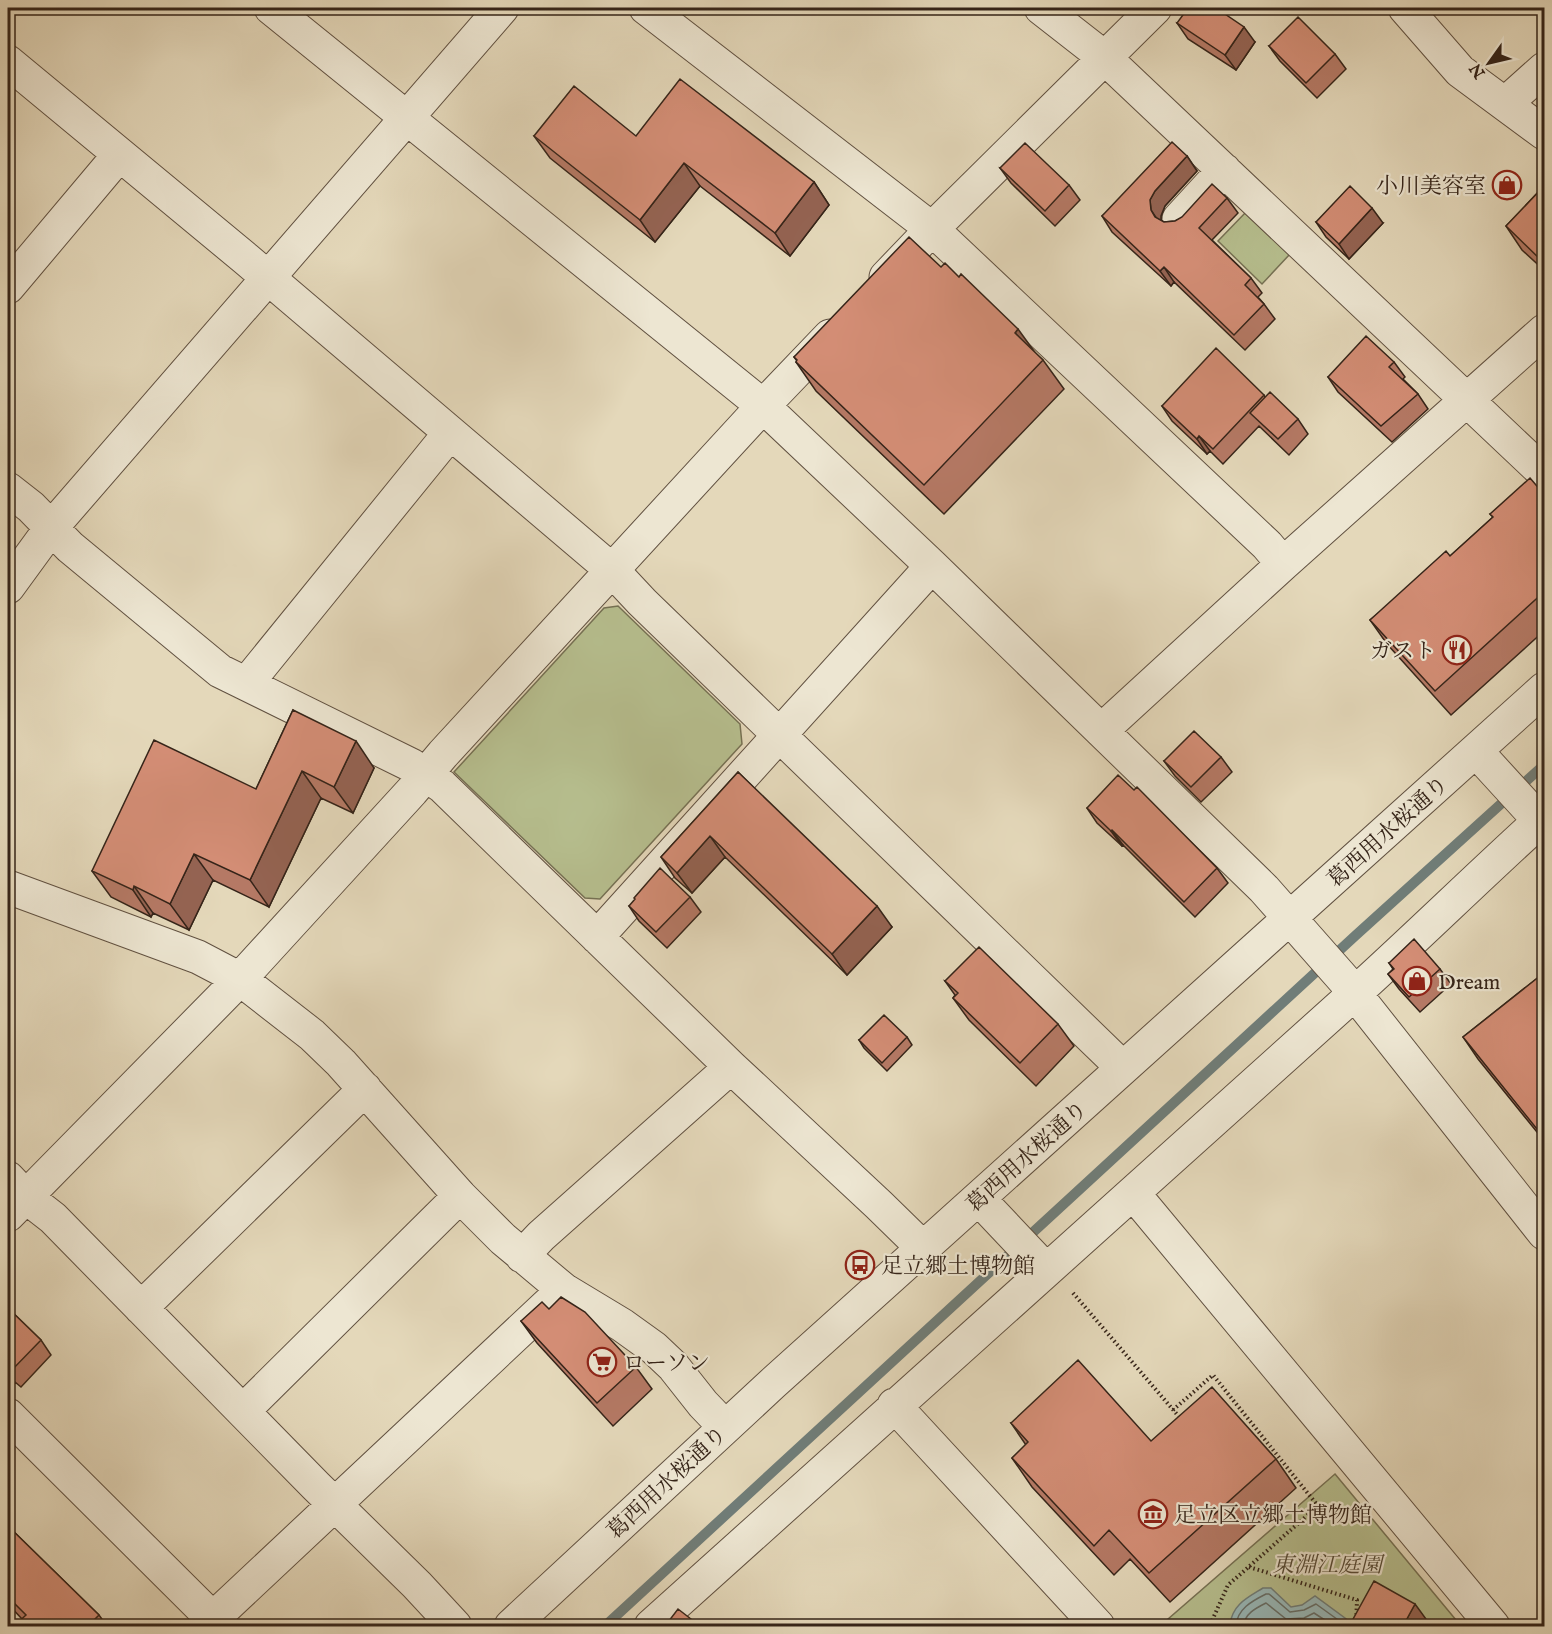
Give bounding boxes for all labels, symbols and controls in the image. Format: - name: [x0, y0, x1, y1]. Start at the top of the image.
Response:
- north arrow: [1459, 33, 1519, 93]
- text: N: [1466, 59, 1491, 82]
- shop icon: 小川美容室: [1491, 169, 1523, 201]
- place label: 小川美容室: [1376, 173, 1486, 201]
- restaurant icon: ガスト: [1441, 634, 1473, 666]
- place label: ガスト: [1370, 638, 1436, 666]
- street label: 葛西用水桜通り: [1322, 771, 1455, 894]
- shop icon: Dream: [1401, 965, 1433, 997]
- place label: Dream: [1438, 969, 1500, 997]
- street label: 葛西用水桜通り: [961, 1096, 1094, 1219]
- bus stop icon: 足立郷土博物館: [844, 1249, 876, 1281]
- place label: 足立郷土博物館: [881, 1253, 1035, 1281]
- supermarket icon: ローソン: [586, 1346, 618, 1378]
- place label: ローソン: [623, 1350, 710, 1378]
- street label: 葛西用水桜通り: [601, 1421, 733, 1546]
- museum icon: 足立区立郷土博物館: [1137, 1498, 1169, 1530]
- place label: 足立区立郷土博物館: [1174, 1502, 1372, 1530]
- park label: 東淵江庭園: [1272, 1552, 1385, 1580]

